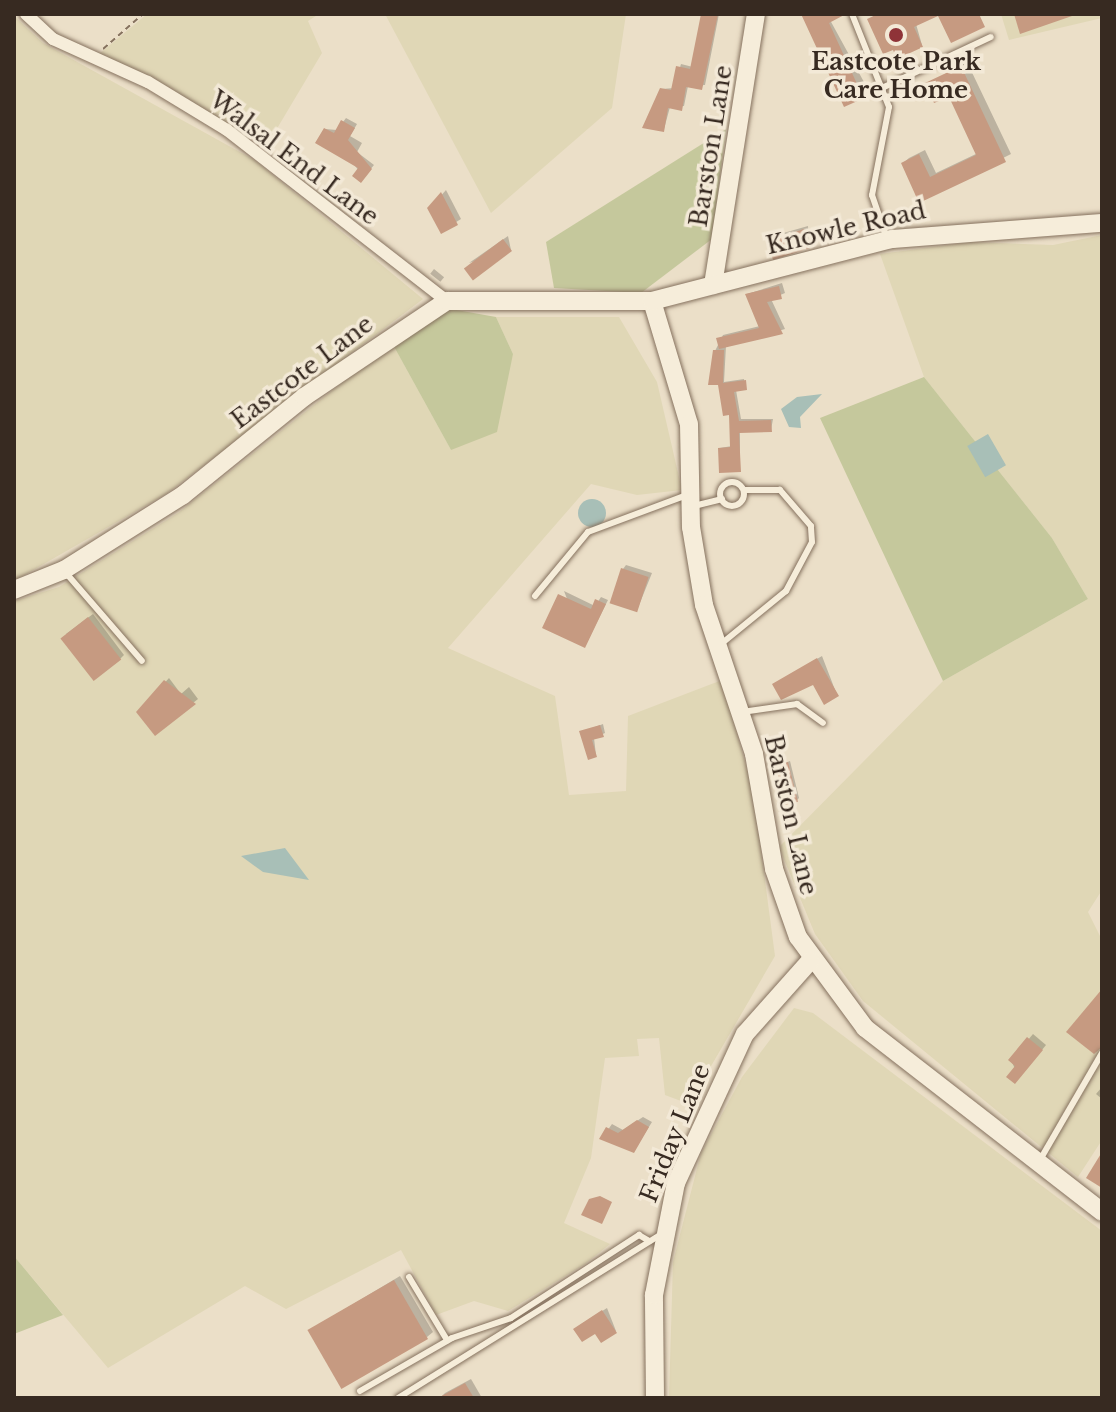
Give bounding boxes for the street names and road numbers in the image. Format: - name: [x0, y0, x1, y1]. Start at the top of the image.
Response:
- street label: Barston Lane: [684, 63, 738, 229]
- street label: Walsal End Lane: [204, 85, 384, 231]
- street label: Knowle Road: [763, 196, 929, 260]
- street label: Eastcote Lane: [225, 309, 379, 435]
- street label: Barston Lane: [759, 732, 823, 898]
- street label: Friday Lane: [634, 1059, 716, 1207]

